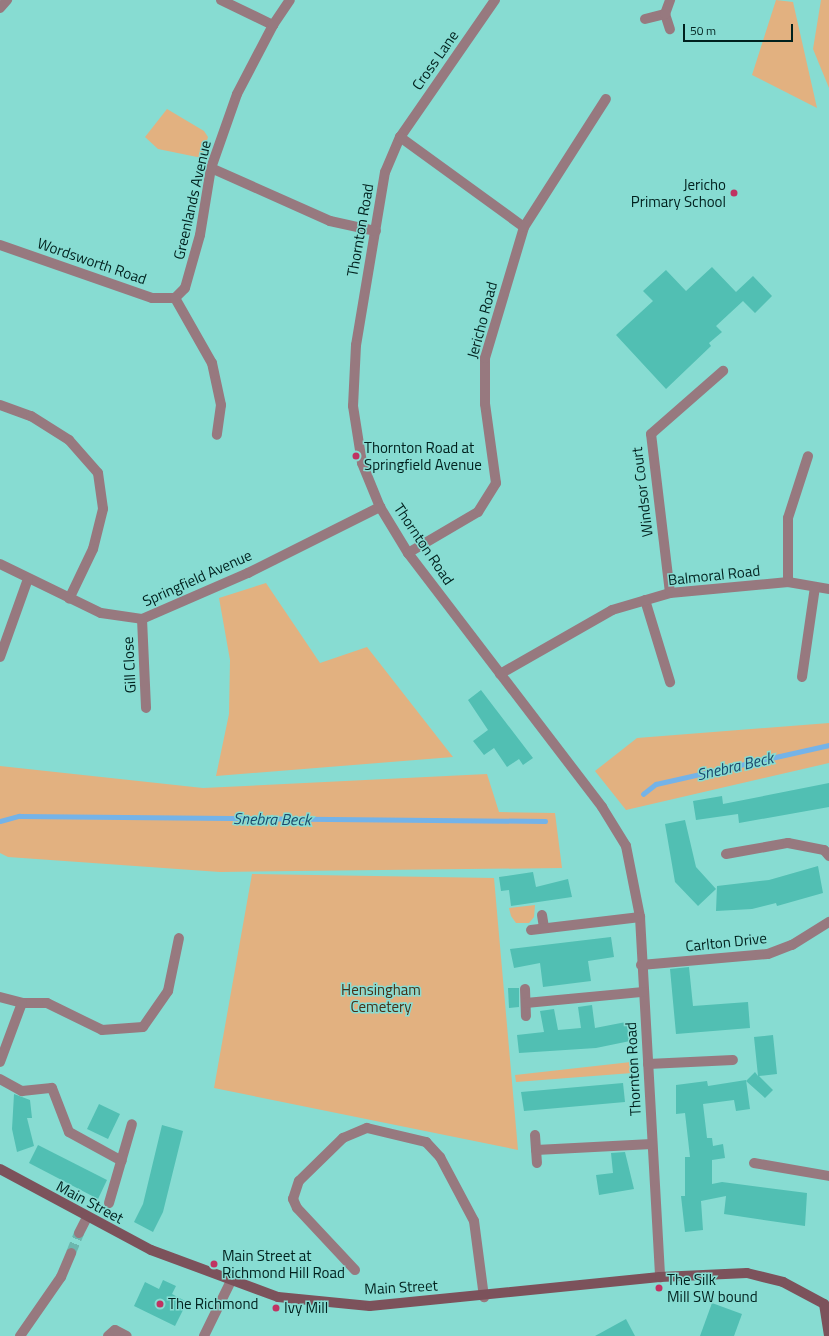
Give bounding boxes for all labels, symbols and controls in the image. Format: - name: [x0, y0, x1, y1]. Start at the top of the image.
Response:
- scale bar: [685, 16, 795, 42]
- text: 50 m: [690, 21, 716, 40]
- street label: Cross Lane: [408, 27, 462, 93]
- street label: Greenlands Avenue: [170, 139, 214, 261]
- place label: Jericho Primary School: [631, 175, 726, 210]
- street label: Thornton Road: [343, 182, 377, 278]
- marker: Jericho Primary School: [729, 188, 739, 198]
- street label: Wordsworth Road: [35, 234, 149, 288]
- street label: Jericho Road: [463, 280, 501, 360]
- place label: Thornton Road at Springfield Avenue: [364, 438, 482, 473]
- street label: Windsor Court: [628, 446, 656, 538]
- marker: Thornton Road at Springfield Avenue: [351, 451, 361, 461]
- street label: Thornton Road: [390, 500, 458, 588]
- street label: Springfield Avenue: [140, 546, 254, 610]
- street label: Balmoral Road: [667, 561, 761, 589]
- street label: Gill Close: [119, 636, 139, 694]
- water label: Snebra Beck: [695, 748, 775, 784]
- water label: Snebra Beck: [233, 809, 311, 829]
- street label: Carlton Drive: [684, 929, 768, 955]
- park label: Hensingham Cemetery: [341, 980, 421, 1015]
- street label: Thornton Road: [622, 1022, 644, 1116]
- street label: Main Street: [53, 1177, 127, 1227]
- place label: Main Street at Richmond Hill Road: [222, 1246, 345, 1281]
- marker: Main Street at Richmond Hill Road: [209, 1259, 219, 1269]
- place label: The Silk Mill SW bound: [667, 1270, 758, 1305]
- street label: Main Street: [364, 1276, 438, 1298]
- marker: The Silk Mill SW bound: [654, 1283, 664, 1293]
- place label: The Richmond: [168, 1295, 258, 1313]
- marker: The Richmond: [155, 1299, 165, 1309]
- place label: Ivy Mill: [284, 1299, 328, 1317]
- marker: Ivy Mill: [271, 1303, 281, 1313]

